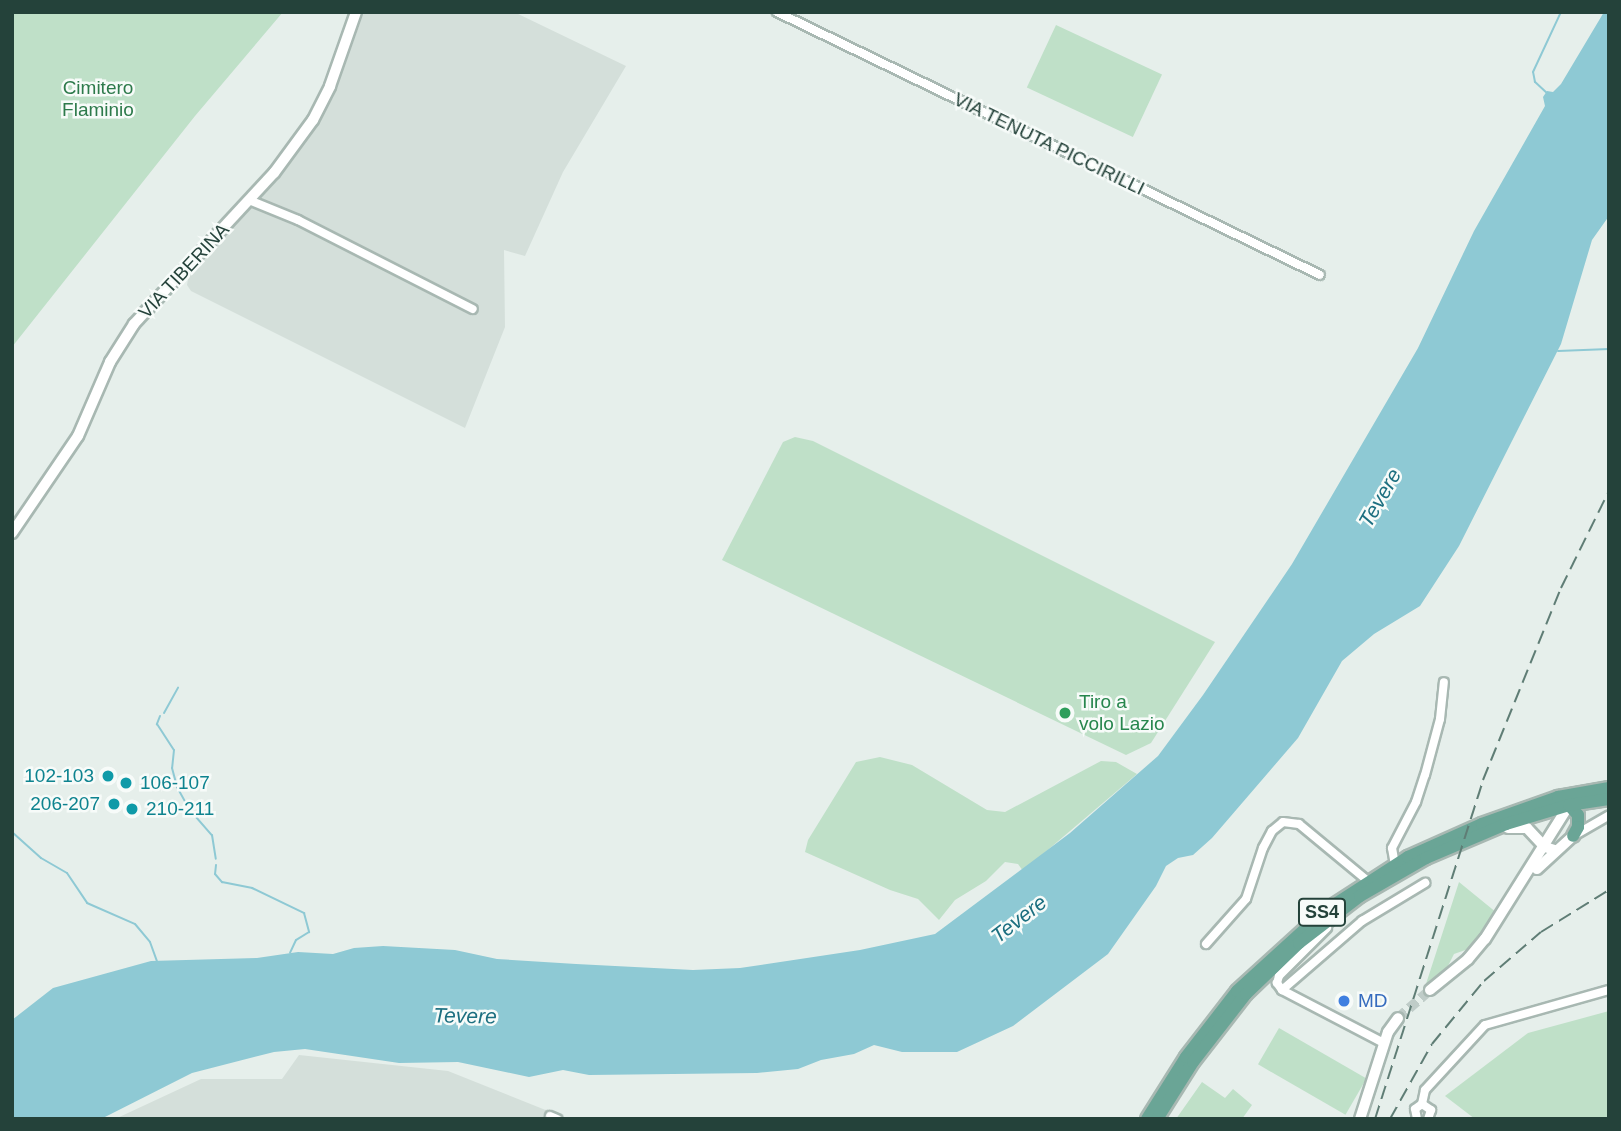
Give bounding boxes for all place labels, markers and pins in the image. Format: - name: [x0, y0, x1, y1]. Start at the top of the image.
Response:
- place label: Tiro a volo Lazio: [1079, 691, 1165, 735]
- marker: Tiro a volo Lazio: [1057, 705, 1073, 721]
- place label: 102-103: [24, 765, 94, 787]
- marker: 102-103: [100, 768, 116, 784]
- place label: 106-107: [140, 772, 210, 794]
- marker: 106-107: [118, 775, 134, 791]
- place label: 206-207: [30, 793, 100, 815]
- marker: 206-207: [106, 796, 122, 812]
- place label: 210-211: [146, 798, 214, 820]
- marker: 210-211: [124, 801, 140, 817]
- place label: MD: [1358, 990, 1388, 1012]
- marker: MD: [1336, 993, 1352, 1009]

